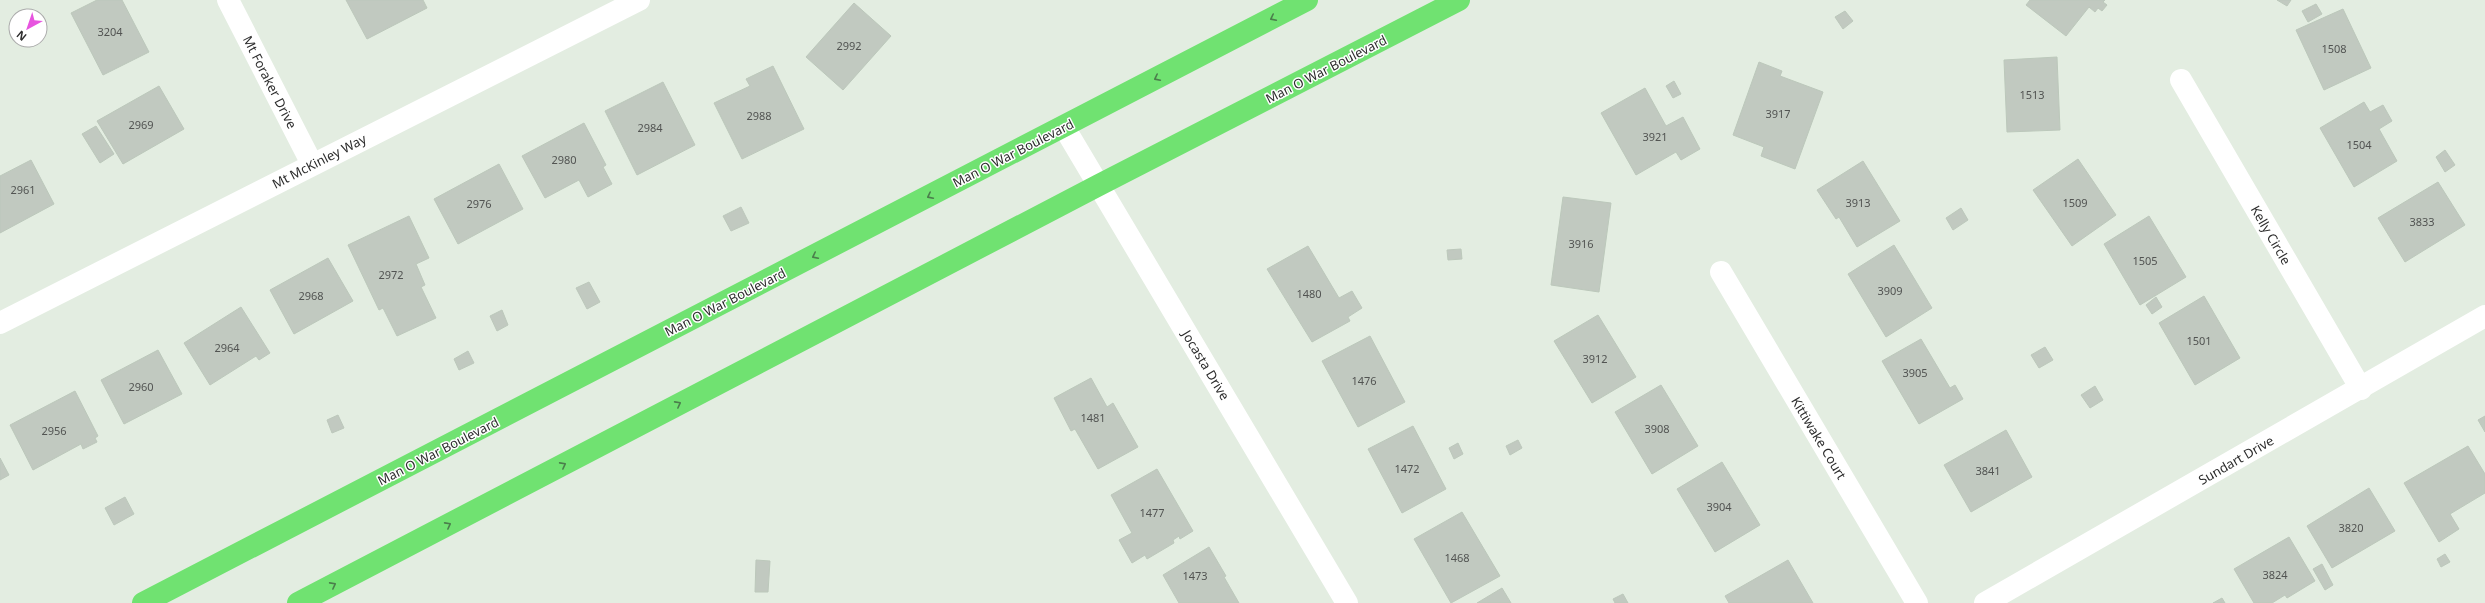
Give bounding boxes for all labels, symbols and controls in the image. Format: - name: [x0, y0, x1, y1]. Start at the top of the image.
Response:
- north arrow: [8, 8, 48, 48]
- one-way arrow: [1269, 13, 1277, 21]
- house number: 3204: [97, 24, 123, 39]
- text: N: [13, 27, 30, 45]
- street label: Man O War Boulevard: [1262, 31, 1390, 107]
- street label: Mt Foraker Drive: [239, 32, 301, 132]
- house number: 2992: [836, 38, 862, 53]
- house number: 1508: [2321, 41, 2347, 56]
- one-way arrow: [1154, 73, 1162, 81]
- house number: 1513: [2019, 87, 2045, 102]
- house number: 3917: [1765, 106, 1791, 121]
- house number: 2988: [746, 108, 772, 123]
- street label: Man O War Boulevard: [949, 115, 1077, 191]
- house number: 2969: [128, 117, 154, 132]
- house number: 2984: [637, 120, 663, 135]
- street label: Mt McKinley Way: [269, 129, 370, 193]
- house number: 3921: [1642, 129, 1668, 144]
- house number: 1504: [2346, 137, 2372, 152]
- house number: 2980: [551, 152, 577, 167]
- house number: 2961: [10, 182, 36, 197]
- one-way arrow: [927, 191, 934, 199]
- house number: 3913: [1845, 195, 1871, 210]
- house number: 1509: [2062, 195, 2088, 210]
- house number: 2976: [466, 196, 492, 211]
- street label: Kelly Circle: [2247, 202, 2295, 268]
- house number: 3833: [2409, 214, 2435, 229]
- house number: 3916: [1568, 236, 1594, 251]
- one-way arrow: [811, 251, 819, 258]
- house number: 1505: [2132, 253, 2158, 268]
- street label: Man O War Boulevard: [661, 264, 789, 340]
- house number: 2972: [378, 267, 404, 282]
- house number: 3909: [1877, 283, 1903, 298]
- house number: 1480: [1296, 286, 1322, 301]
- house number: 2968: [298, 288, 324, 303]
- street label: Jocasta Drive: [1177, 325, 1234, 403]
- house number: 1501: [2186, 333, 2212, 348]
- house number: 2964: [214, 340, 240, 355]
- house number: 3912: [1582, 351, 1608, 366]
- house number: 3905: [1902, 365, 1928, 380]
- house number: 1476: [1351, 373, 1377, 388]
- house number: 2960: [128, 379, 154, 394]
- street label: Kittiwake Court: [1787, 393, 1851, 483]
- one-way arrow: [674, 402, 682, 409]
- house number: 1481: [1080, 410, 1106, 425]
- street label: Man O War Boulevard: [374, 413, 502, 489]
- house number: 3908: [1644, 421, 1670, 436]
- house number: 2956: [41, 423, 67, 438]
- street label: Sundart Drive: [2195, 431, 2277, 489]
- house number: 1472: [1394, 461, 1420, 476]
- one-way arrow: [559, 462, 566, 469]
- house number: 3841: [1975, 463, 2001, 478]
- house number: 3904: [1706, 499, 1732, 514]
- house number: 1477: [1139, 505, 1165, 520]
- house number: 3820: [2338, 520, 2364, 535]
- one-way arrow: [444, 522, 451, 530]
- house number: 1468: [1444, 550, 1470, 565]
- house number: 3824: [2262, 567, 2288, 582]
- house number: 1473: [1182, 568, 1208, 583]
- one-way arrow: [328, 582, 336, 590]

